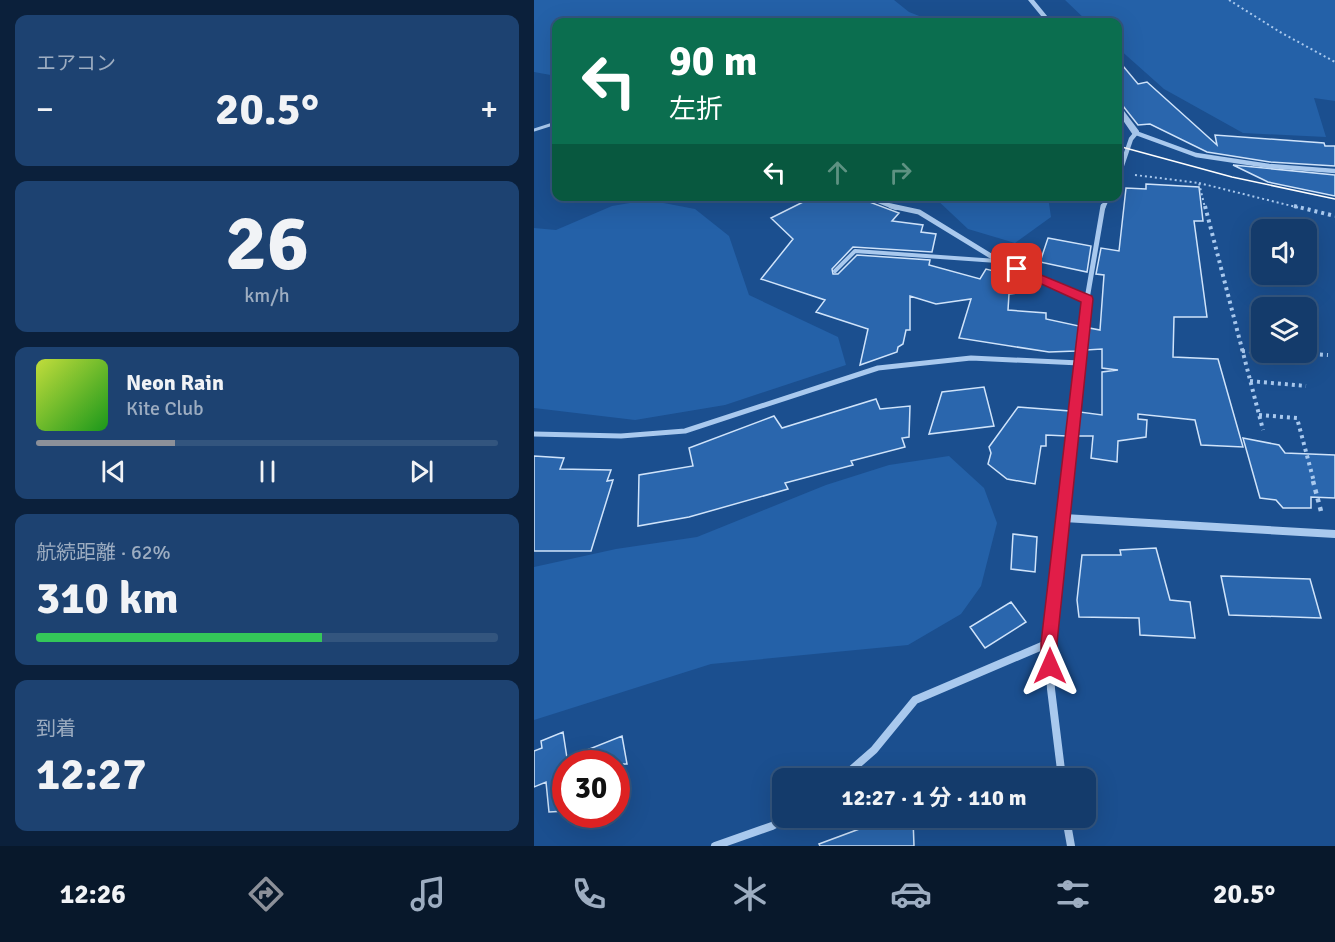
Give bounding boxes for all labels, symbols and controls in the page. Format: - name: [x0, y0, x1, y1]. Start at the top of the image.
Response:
- text: 90 m: [669, 36, 758, 87]
- icon: left: [570, 42, 648, 120]
- text: エアコン: [36, 51, 116, 76]
- text: 20.5°: [215, 82, 319, 137]
- text: −: [36, 89, 54, 130]
- text: +: [480, 89, 498, 130]
- text: 左折: [669, 93, 723, 126]
- icon: left: [758, 156, 791, 189]
- icon: ahead: [821, 156, 854, 189]
- icon: right: [884, 156, 917, 189]
- text: 26: [225, 196, 309, 292]
- map controls: [1251, 219, 1317, 363]
- button: sound: [1251, 219, 1317, 285]
- pin: [991, 243, 1042, 294]
- icon: arrive: [1000, 252, 1033, 285]
- text: km/h: [244, 283, 290, 308]
- button: layers: [1251, 297, 1317, 363]
- text: Neon Rain: [126, 369, 224, 396]
- text: Kite Club: [126, 396, 204, 421]
- icon: previous: [97, 455, 130, 488]
- icon: pause: [251, 455, 284, 488]
- icon: next: [405, 455, 438, 488]
- text: 航続距離 · 62%: [36, 540, 171, 565]
- text: 310 km: [36, 571, 179, 626]
- position arrow: [1018, 634, 1082, 698]
- text: 到着: [36, 716, 76, 741]
- text: 12:27: [36, 747, 146, 802]
- speed limit sign: 30: [552, 750, 630, 828]
- text: 12:27 · 1 分 · 110 m: [842, 784, 1026, 811]
- icon: directions: [245, 873, 287, 915]
- icon: music: [407, 873, 449, 915]
- icon: phone: [568, 873, 610, 915]
- icon: climate: [729, 873, 771, 915]
- icon: car: [890, 873, 932, 915]
- icon: filters: [1052, 873, 1094, 915]
- text: 12:26: [60, 878, 126, 911]
- text: 20.5°: [1213, 878, 1275, 911]

